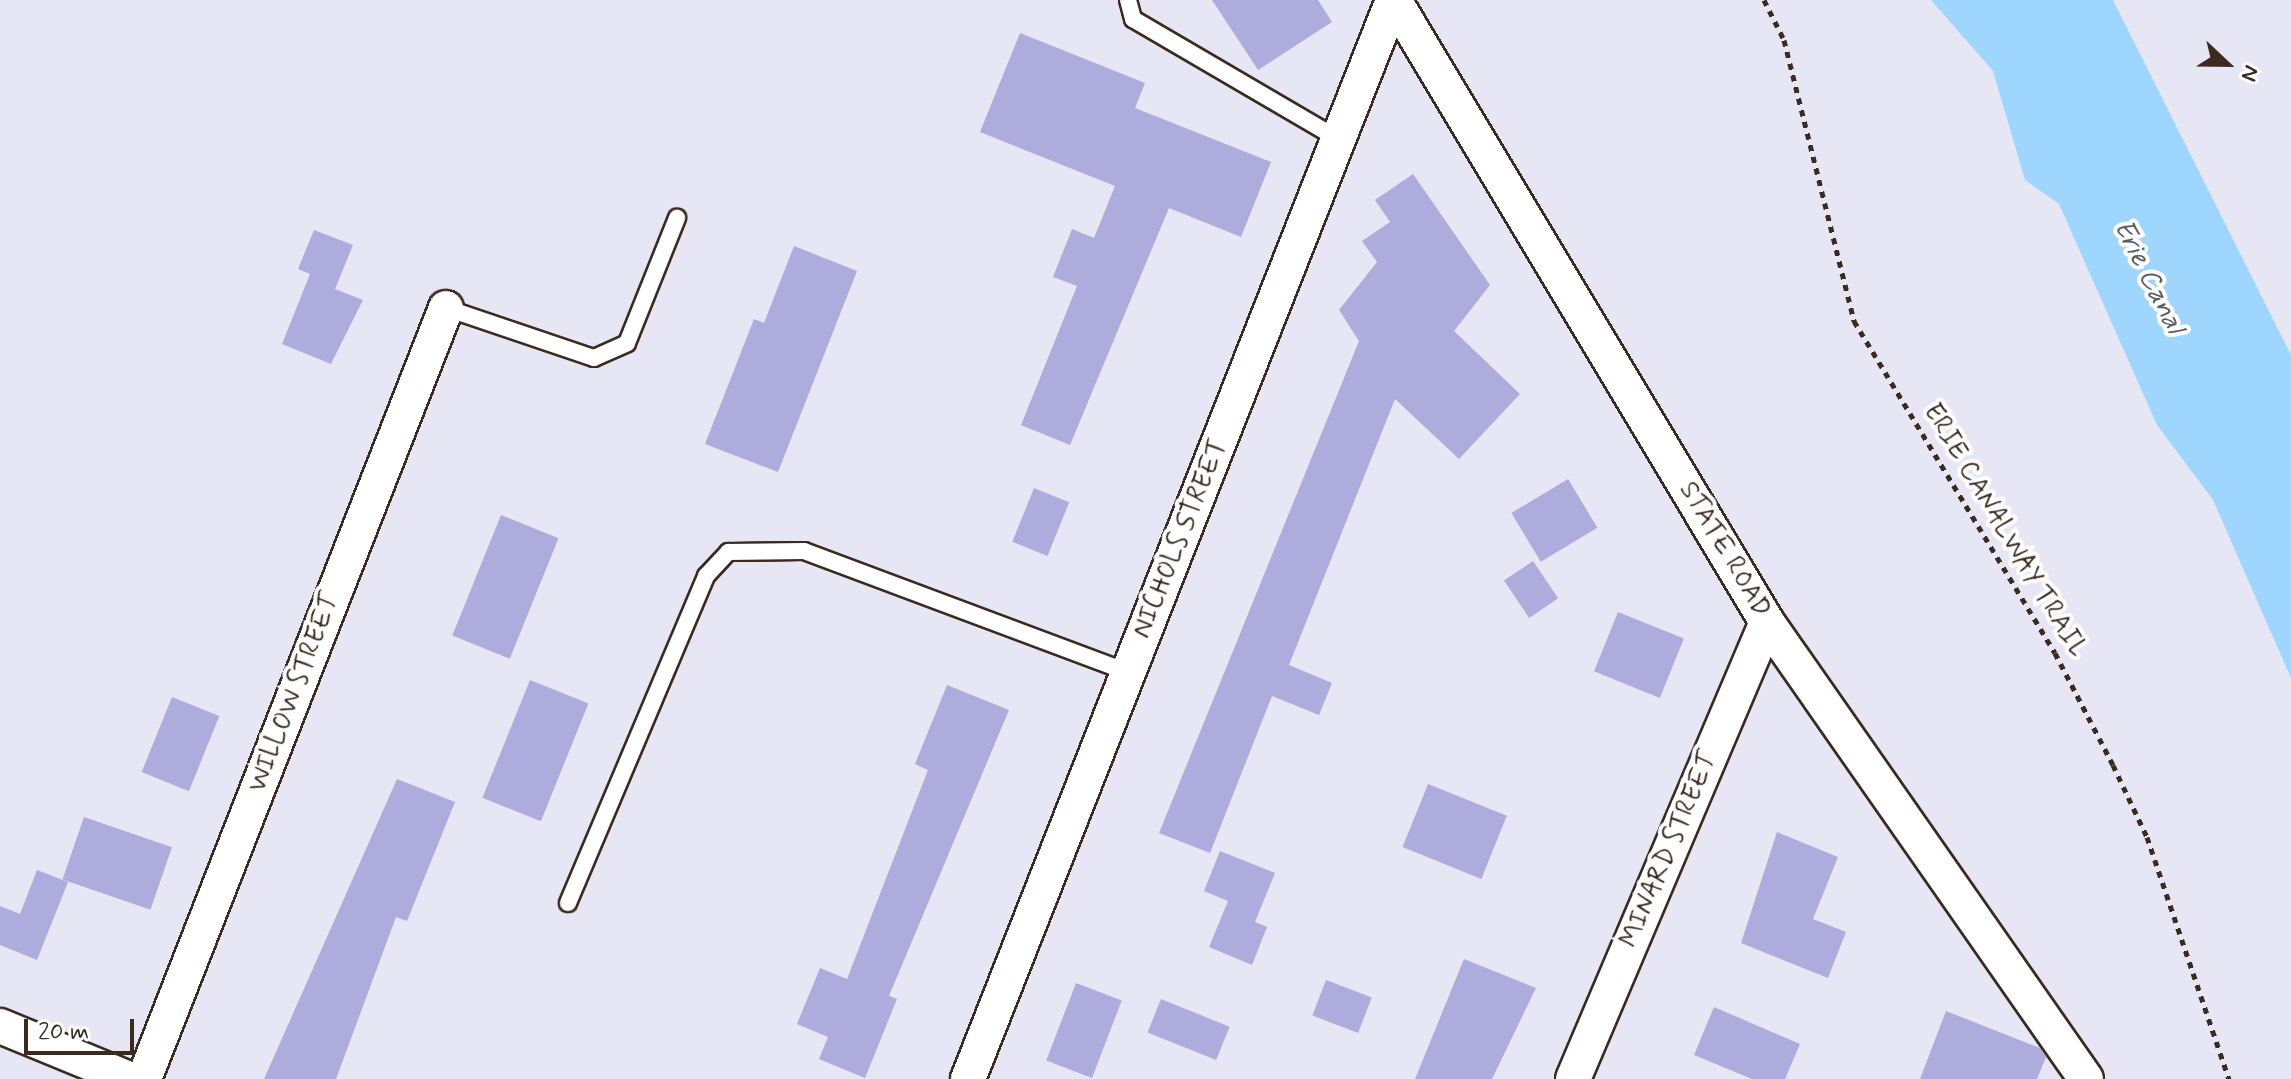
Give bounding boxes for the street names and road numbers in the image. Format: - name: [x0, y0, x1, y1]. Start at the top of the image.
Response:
- street label: ERIE CANALWAY TRAIL: [1916, 399, 2092, 663]
- street label: NICHOLS STREET: [1126, 434, 1236, 644]
- street label: STATE ROAD: [1671, 476, 1777, 624]
- street label: WILLOW STREET: [242, 588, 348, 798]
- street label: MINARD STREET: [1614, 747, 1726, 953]

